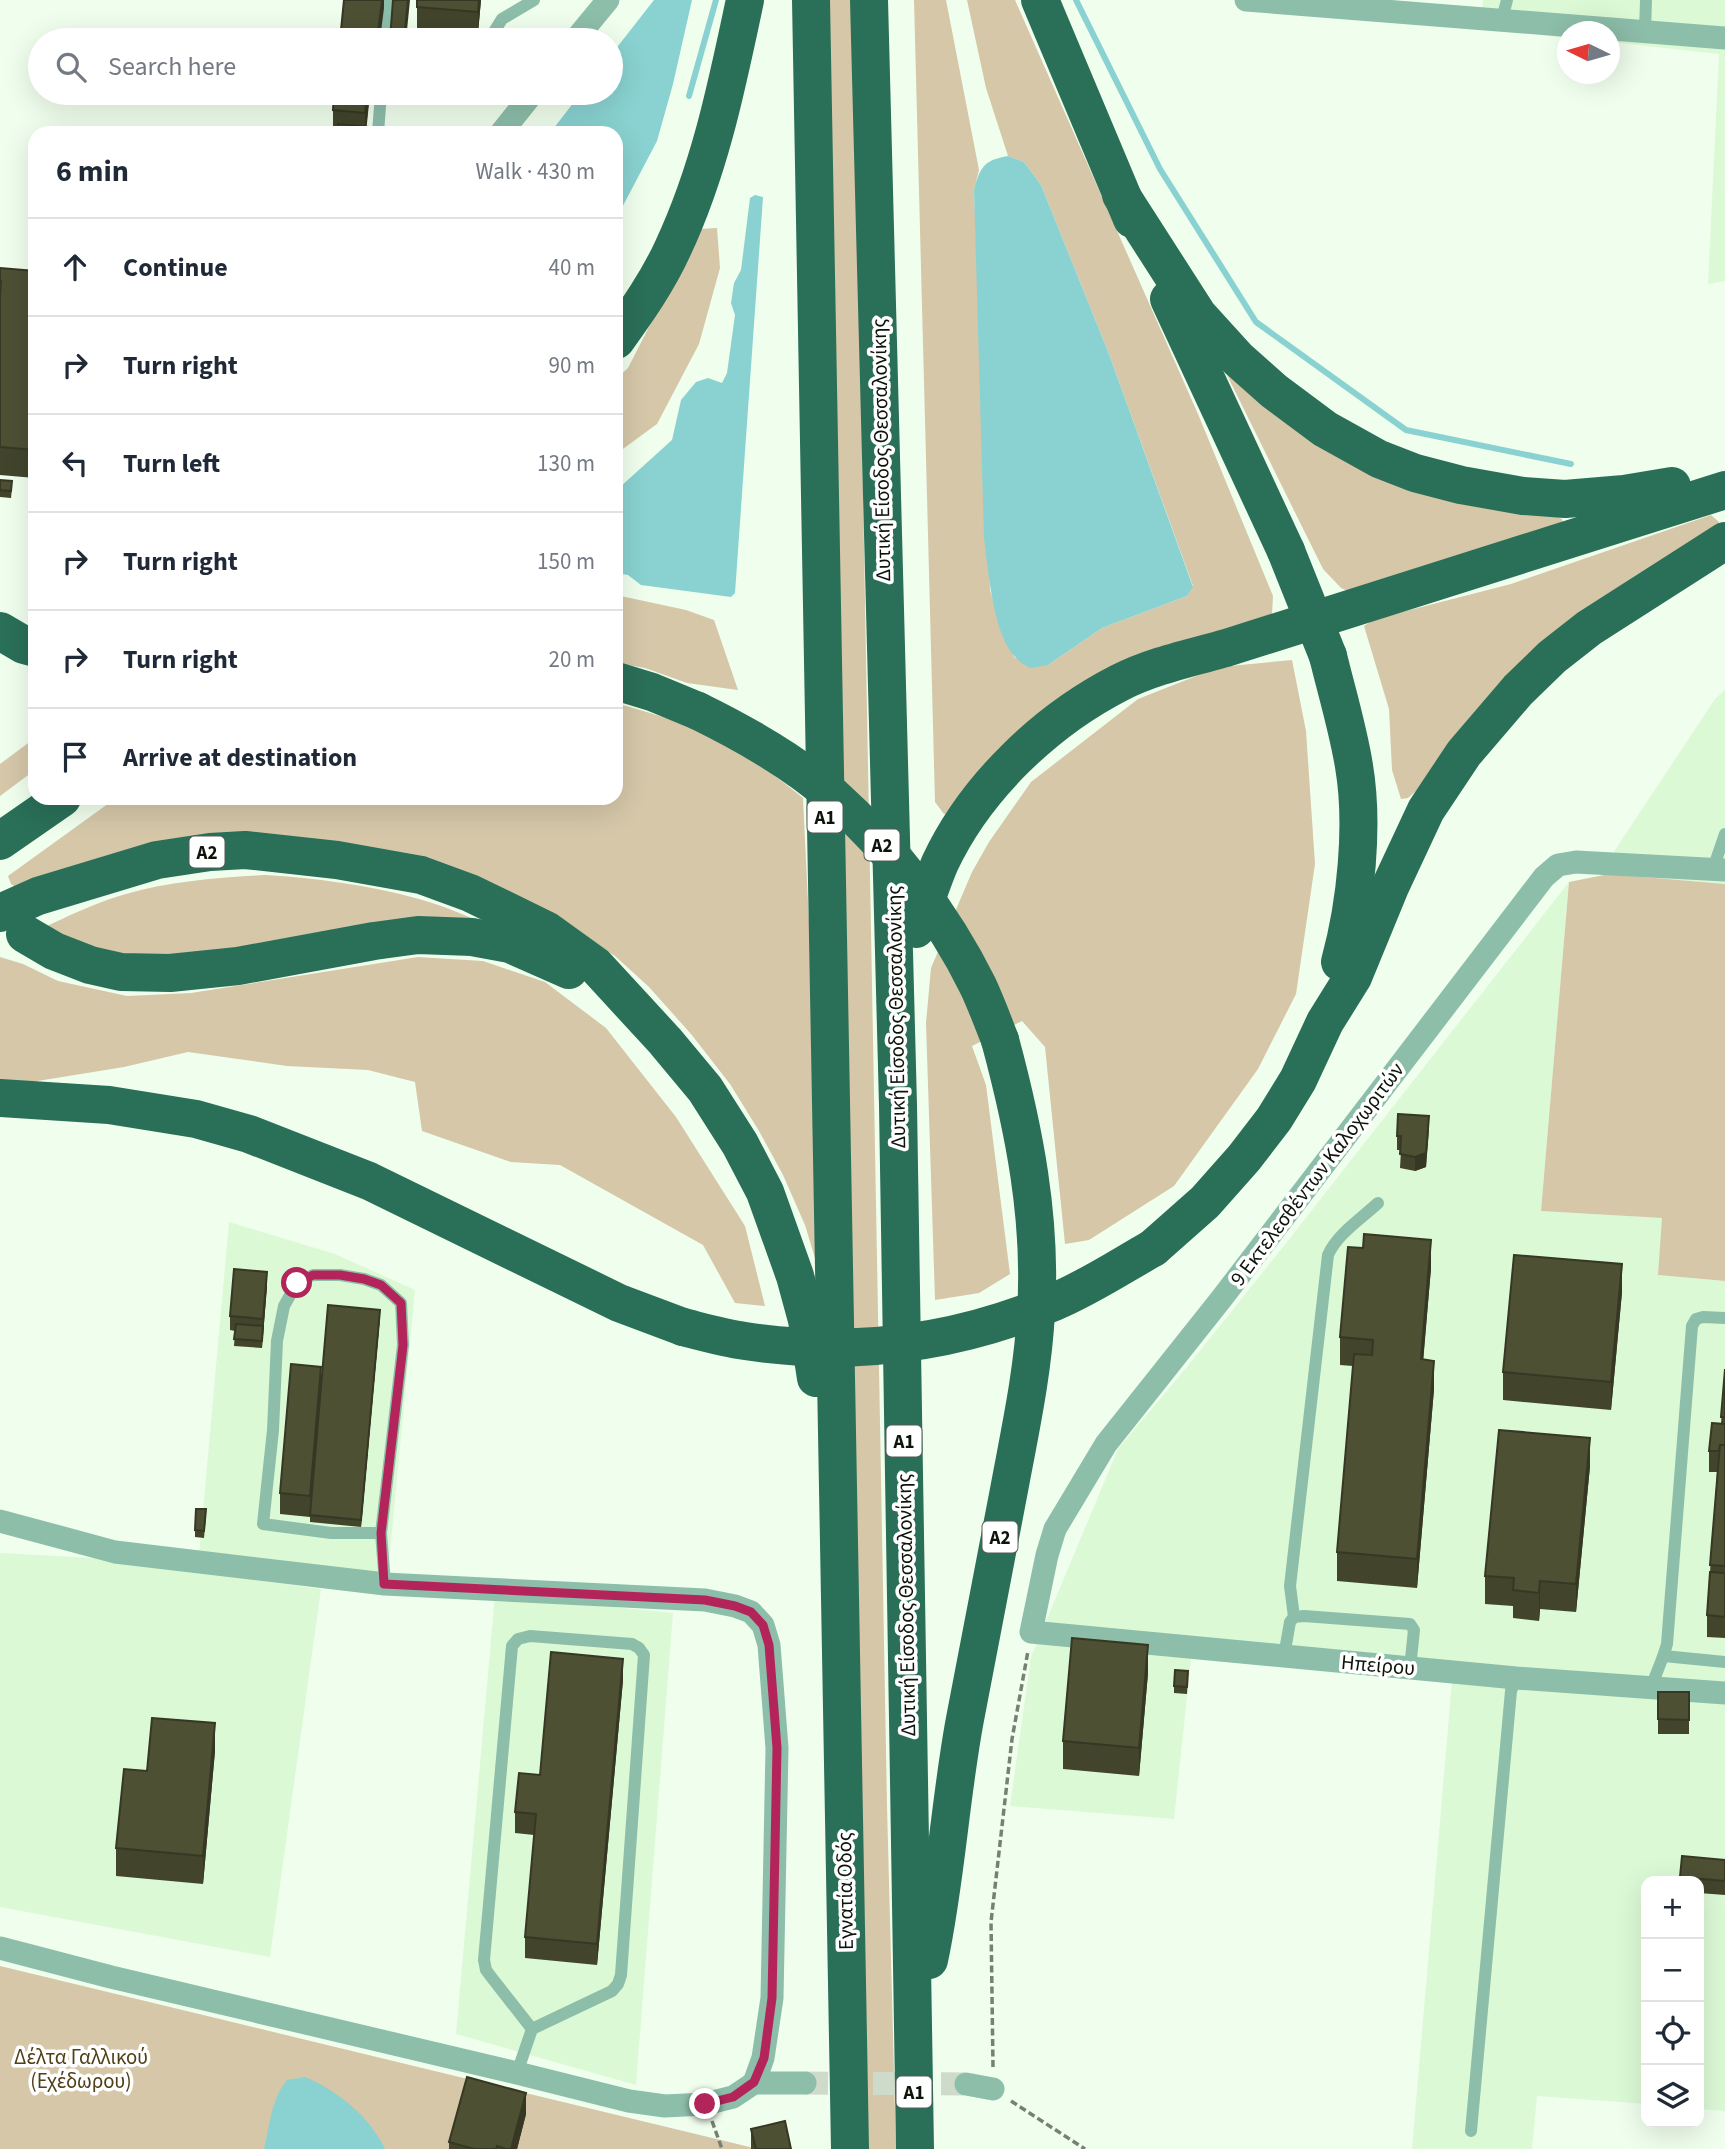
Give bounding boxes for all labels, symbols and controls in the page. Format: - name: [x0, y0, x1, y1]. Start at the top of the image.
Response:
- north arrow: [1557, 21, 1620, 84]
- search box: [28, 28, 623, 105]
- icon: search: [52, 48, 90, 86]
- text: Search here: [108, 48, 236, 85]
- text: 6 min: [56, 150, 129, 193]
- text: Walk · 430 m: [476, 155, 595, 188]
- icon: ahead: [56, 248, 94, 286]
- text: Continue: [123, 249, 228, 286]
- text: 40 m: [548, 251, 595, 284]
- street label: Δυτική Είσοδος Θεσσαλονίκης: [864, 318, 898, 582]
- icon: right: [56, 346, 94, 384]
- text: Turn right: [123, 347, 238, 384]
- text: 90 m: [548, 349, 595, 382]
- icon: left: [56, 444, 94, 482]
- text: Turn left: [123, 445, 220, 482]
- text: 130 m: [537, 447, 595, 480]
- icon: right: [56, 542, 94, 580]
- text: Turn right: [123, 543, 238, 580]
- text: 150 m: [537, 545, 595, 578]
- icon: right: [56, 640, 94, 678]
- text: Turn right: [123, 641, 238, 678]
- text: 20 m: [548, 643, 595, 676]
- icon: arrive: [56, 738, 94, 776]
- text: Arrive at destination: [123, 739, 357, 776]
- road number: Α1: [808, 802, 842, 832]
- road number: Α2: [864, 830, 900, 860]
- road number: Α2: [190, 836, 224, 867]
- street label: Δυτική Είσοδος Θεσσαλονίκης: [879, 885, 913, 1149]
- street label: 9 Εκτελεσθέντων Καλοχωριτών: [1223, 1056, 1411, 1292]
- route start: [281, 1267, 312, 1298]
- road number: Α1: [886, 1426, 922, 1456]
- street label: Δυτική Είσοδος Θεσσαλονίκης: [889, 1473, 923, 1737]
- road number: Α2: [982, 1522, 1018, 1553]
- street label: Ηπείρου: [1340, 1647, 1416, 1683]
- street label: Εγνατία Οδός: [829, 1832, 861, 1950]
- map controls: [1641, 1876, 1704, 2128]
- button: +: [1641, 1876, 1704, 1939]
- button: −: [1641, 1939, 1704, 2002]
- button: locate: [1641, 2002, 1704, 2065]
- park label: Δέλτα Γαλλικού (Εχέδωρου): [14, 2042, 148, 2096]
- button: layers: [1641, 2065, 1704, 2128]
- road number: Α1: [897, 2076, 932, 2108]
- route end: [689, 2088, 720, 2119]

